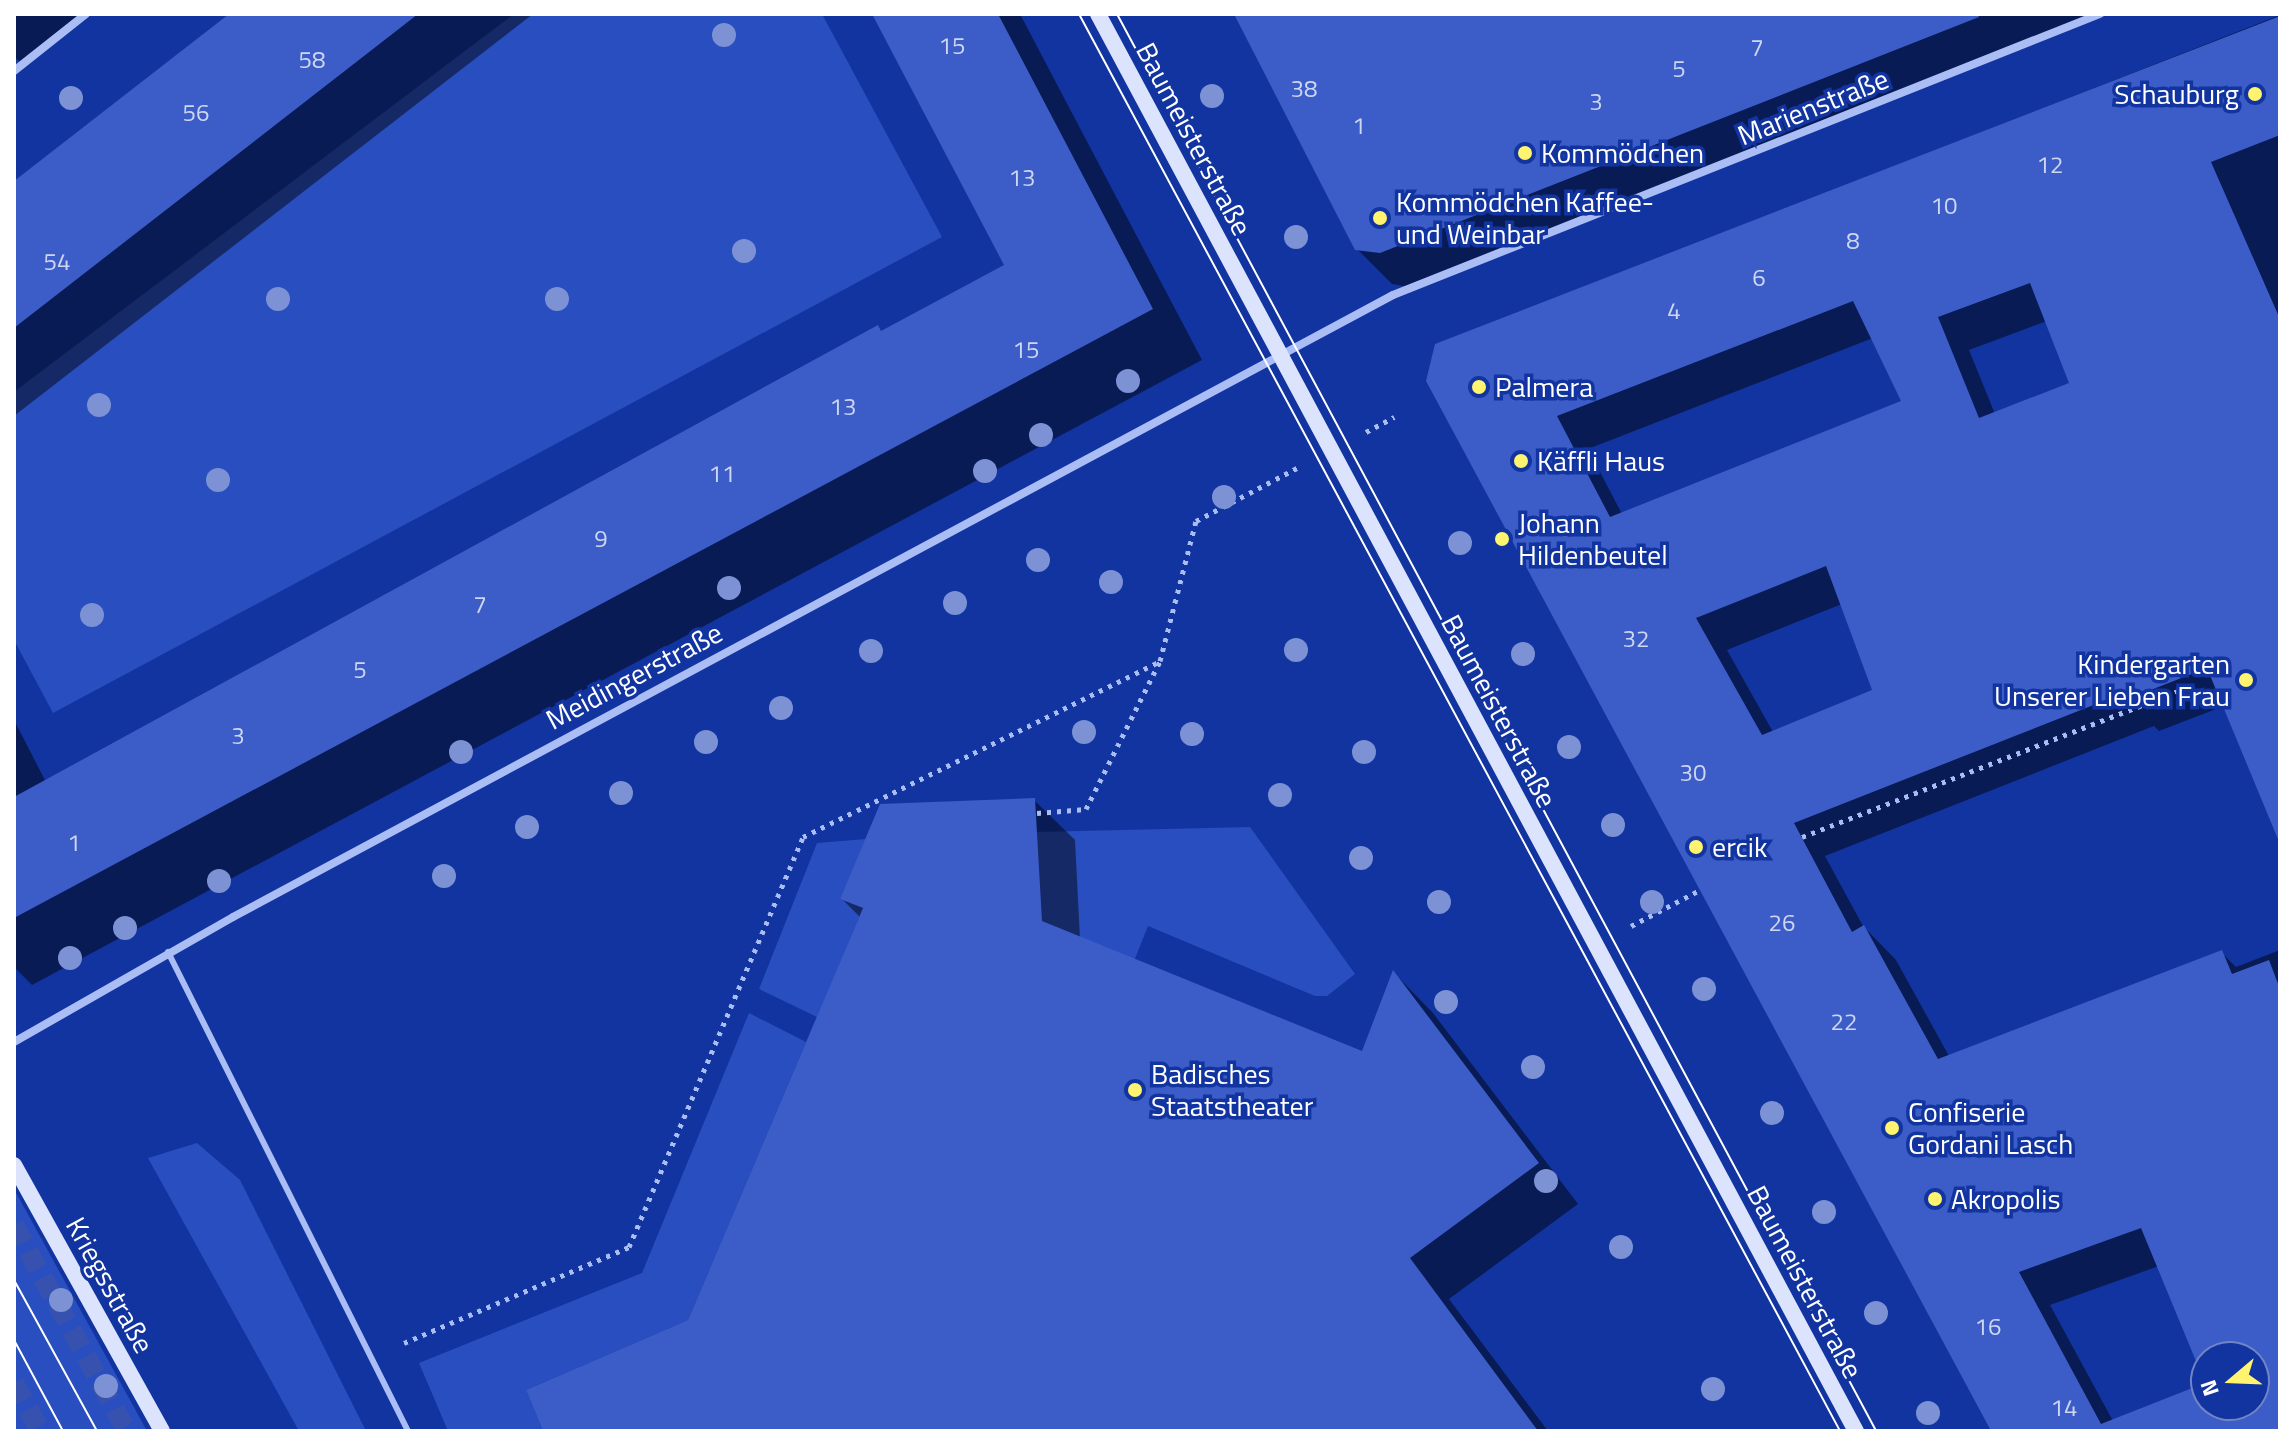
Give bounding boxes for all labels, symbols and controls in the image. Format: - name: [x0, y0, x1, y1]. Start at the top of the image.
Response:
- house number: 15: [939, 32, 965, 60]
- house number: 7: [1750, 34, 1764, 62]
- street label: Baumeisterstraße: [1129, 37, 1259, 241]
- house number: 58: [299, 46, 325, 74]
- house number: 5: [1672, 55, 1686, 83]
- street label: Marienstraße: [1733, 62, 1893, 152]
- house number: 38: [1291, 75, 1317, 103]
- place label: Schauburg: [2114, 77, 2239, 111]
- marker: Schauburg: [2246, 85, 2264, 103]
- house number: 3: [1589, 88, 1603, 116]
- house number: 56: [183, 99, 209, 127]
- house number: 1: [1352, 112, 1366, 140]
- place label: Kommödchen: [1541, 136, 1704, 170]
- marker: Kommödchen: [1516, 144, 1534, 162]
- house number: 12: [2037, 151, 2063, 179]
- house number: 13: [1009, 164, 1035, 192]
- place label: Kommödchen Kaffee- und Weinbar: [1396, 185, 1654, 251]
- house number: 10: [1931, 192, 1957, 220]
- marker: Kommödchen Kaffee- und Weinbar: [1371, 209, 1389, 227]
- house number: 8: [1846, 227, 1860, 255]
- house number: 54: [44, 248, 70, 276]
- house number: 6: [1752, 264, 1766, 292]
- house number: 4: [1667, 297, 1681, 325]
- house number: 15: [1013, 336, 1039, 364]
- place label: Palmera: [1495, 370, 1593, 404]
- marker: Palmera: [1470, 378, 1488, 396]
- house number: 13: [830, 393, 856, 421]
- place label: Käffli Haus: [1537, 444, 1665, 478]
- marker: Käffli Haus: [1512, 452, 1530, 470]
- house number: 11: [709, 460, 735, 488]
- place label: Johann Hildenbeutel: [1518, 506, 1668, 572]
- house number: 9: [594, 525, 608, 553]
- marker: Johann Hildenbeutel: [1493, 530, 1511, 548]
- house number: 7: [473, 591, 487, 619]
- street label: Baumeisterstraße: [1434, 609, 1564, 813]
- street label: Meidingerstraße: [540, 615, 728, 737]
- house number: 32: [1623, 625, 1649, 653]
- place label: Kindergarten Unserer Lieben Frau: [1994, 647, 2230, 713]
- house number: 5: [353, 656, 367, 684]
- marker: Kindergarten Unserer Lieben Frau: [2237, 671, 2255, 689]
- house number: 3: [231, 722, 245, 750]
- house number: 30: [1680, 759, 1706, 787]
- house number: 1: [67, 829, 81, 857]
- place label: ercik: [1712, 830, 1767, 864]
- marker: ercik: [1687, 838, 1705, 856]
- house number: 26: [1769, 909, 1795, 937]
- house number: 22: [1831, 1008, 1857, 1036]
- place label: Badisches Staatstheater: [1151, 1057, 1313, 1123]
- marker: Badisches Staatstheater: [1126, 1081, 1144, 1099]
- place label: Confiserie Gordani Lasch: [1908, 1095, 2073, 1161]
- marker: Confiserie Gordani Lasch: [1883, 1119, 1901, 1137]
- street label: Baumeisterstraße: [1740, 1180, 1870, 1384]
- place label: Akropolis: [1951, 1182, 2060, 1216]
- marker: Akropolis: [1926, 1190, 1944, 1208]
- street label: Kriegsstraße: [59, 1211, 161, 1359]
- house number: 16: [1975, 1313, 2001, 1341]
- north arrow: [2190, 1341, 2270, 1421]
- text: N: [2191, 1375, 2228, 1401]
- house number: 14: [2051, 1394, 2077, 1422]

